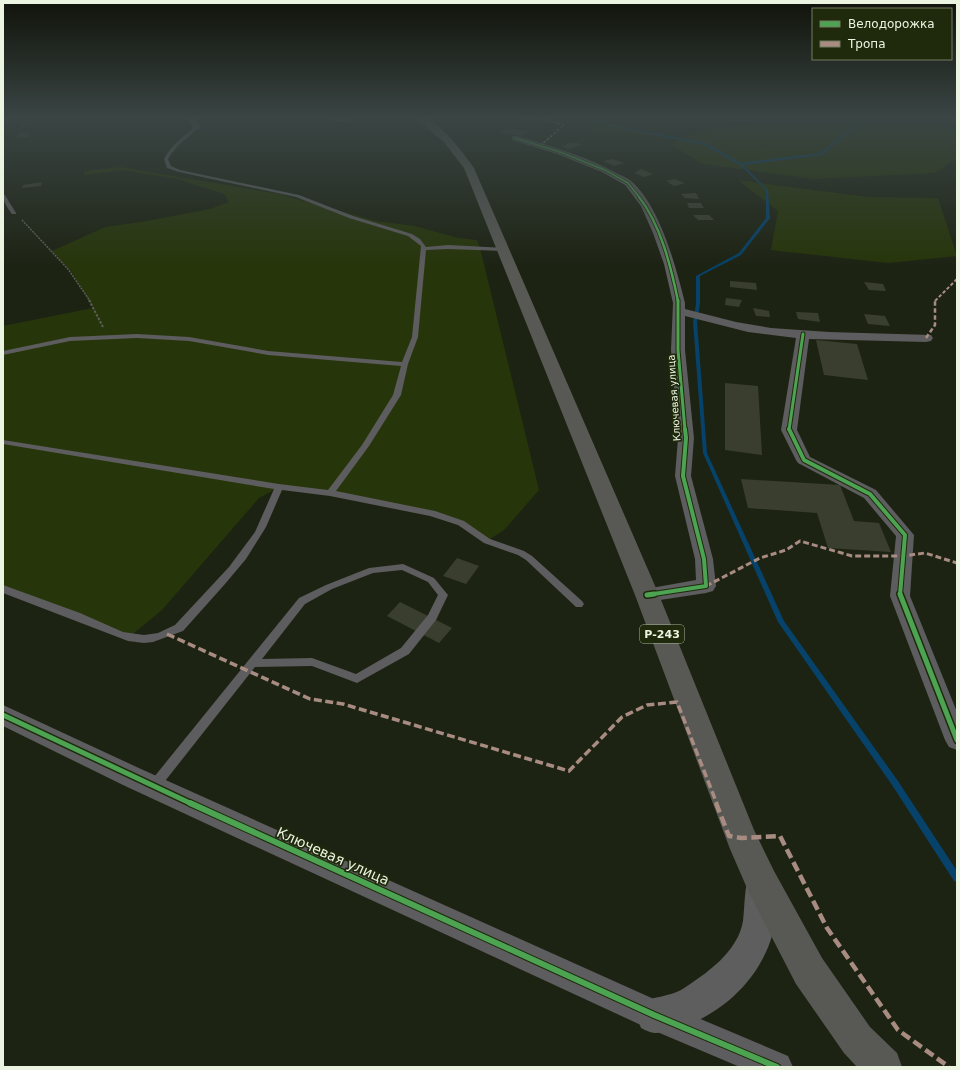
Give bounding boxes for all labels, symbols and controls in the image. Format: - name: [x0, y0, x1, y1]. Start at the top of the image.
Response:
- legend: [812, 8, 952, 60]
- text: Велодорожка: [848, 17, 935, 31]
- text: Тропа: [847, 37, 886, 51]
- street label: Ключевая улица: [665, 354, 683, 442]
- road number: Р-243: [640, 625, 684, 643]
- street label: Ключевая улица: [274, 824, 392, 888]

